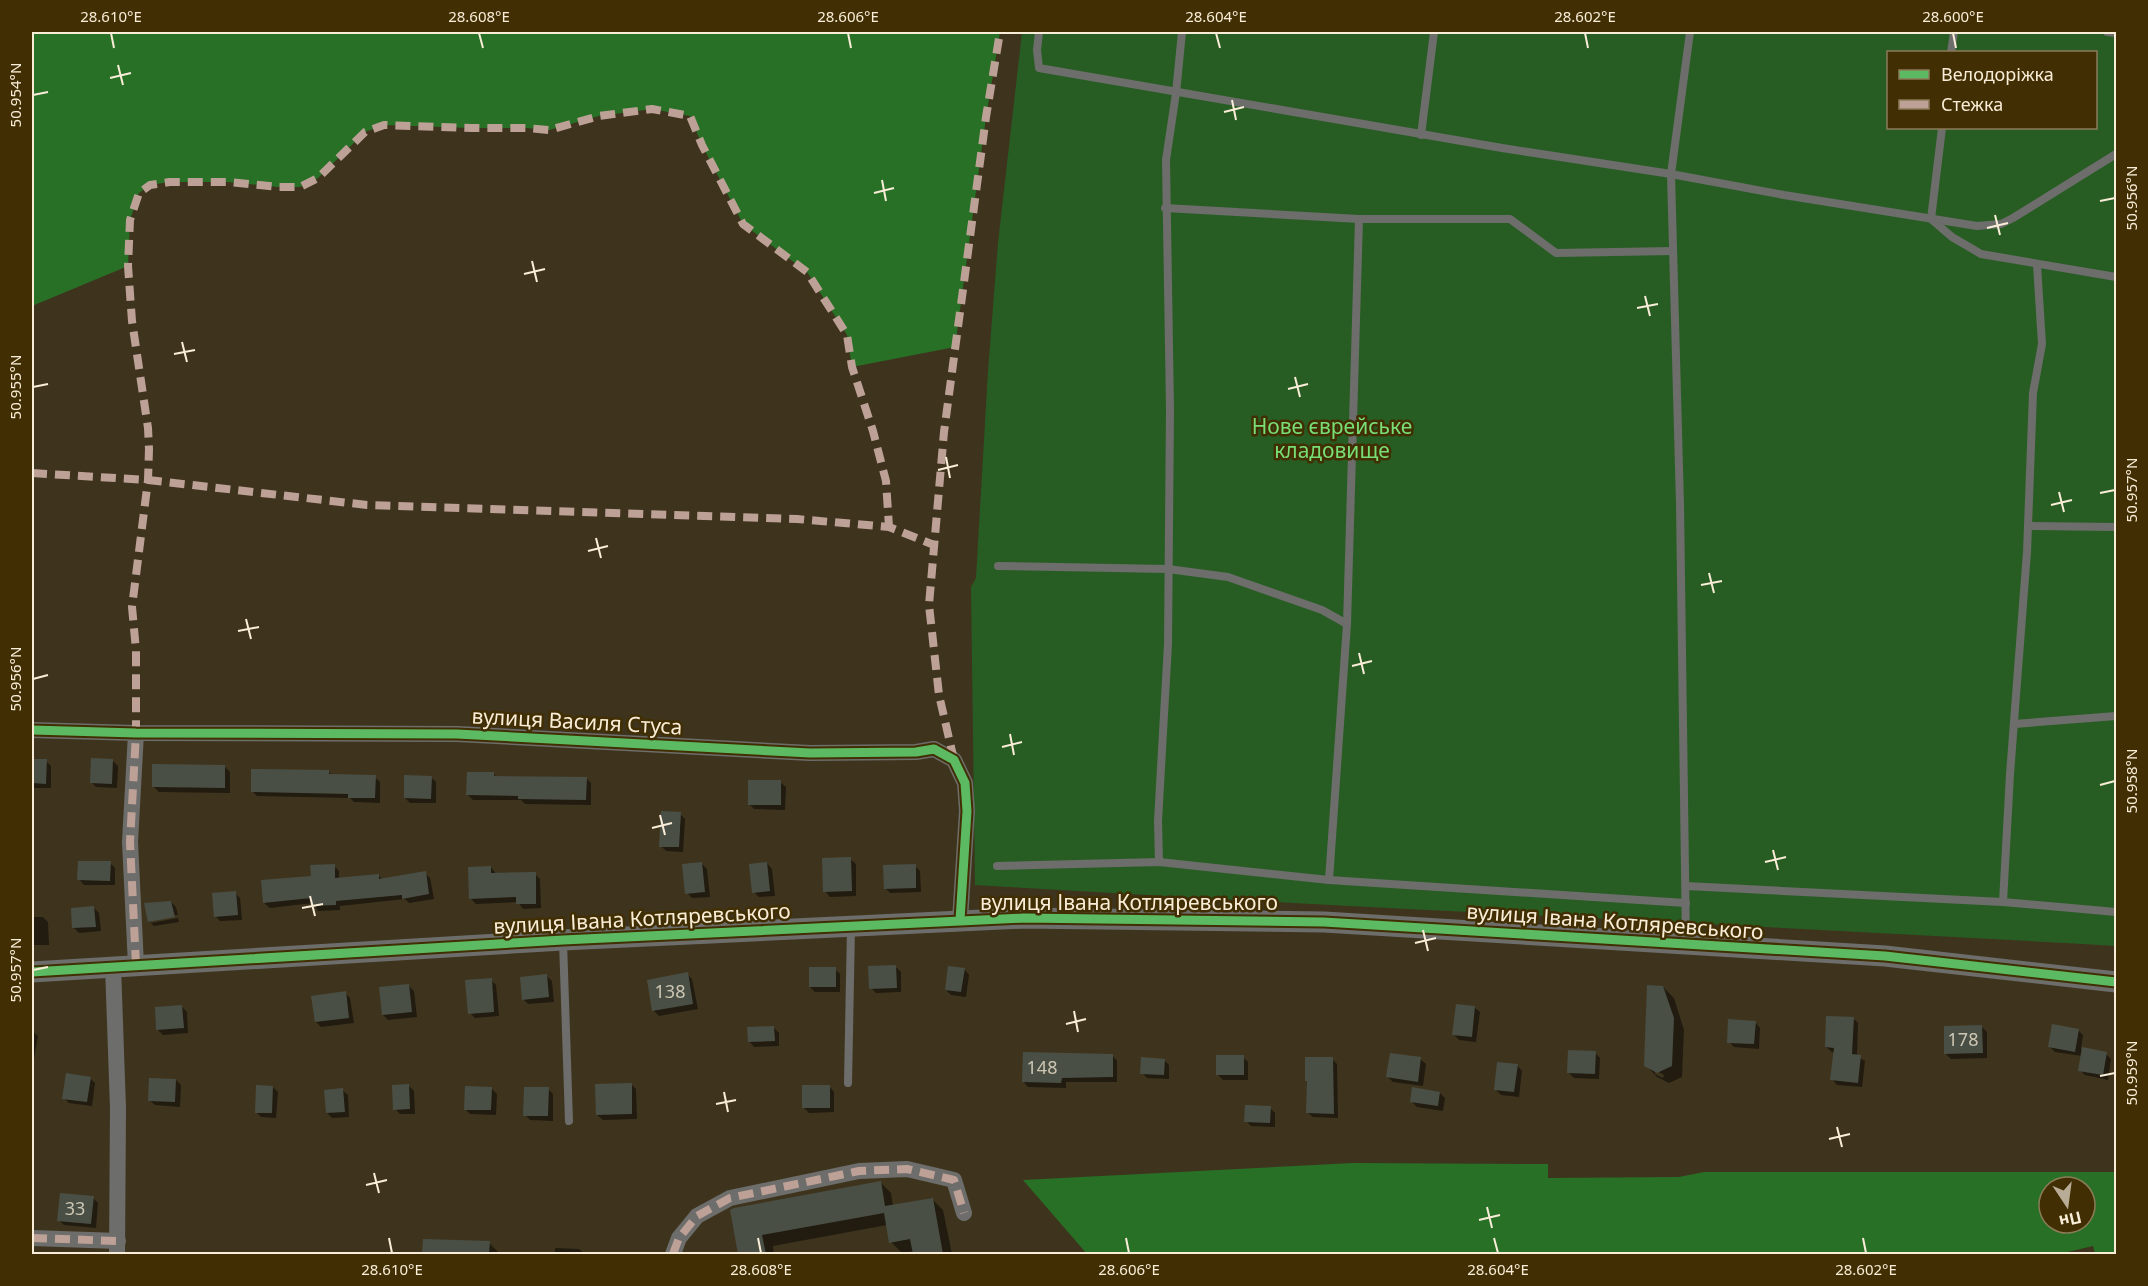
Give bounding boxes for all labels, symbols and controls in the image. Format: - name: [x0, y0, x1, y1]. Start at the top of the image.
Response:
- text: 28.610°E: [80, 6, 142, 26]
- text: 28.608°E: [448, 6, 510, 26]
- text: 28.606°E: [817, 6, 879, 26]
- text: 28.604°E: [1185, 6, 1247, 26]
- text: 28.602°E: [1554, 6, 1616, 26]
- text: 28.600°E: [1922, 6, 1984, 26]
- legend: [1887, 51, 2097, 129]
- text: Велодоріжка: [1941, 62, 2054, 86]
- text: 50.954°N: [5, 63, 25, 127]
- text: Стежка: [1941, 92, 2003, 116]
- text: 50.956°N: [2121, 166, 2141, 230]
- text: 50.955°N: [5, 355, 25, 419]
- park label: Нове єврейське кладовище: [1252, 412, 1412, 464]
- text: 50.957°N: [2121, 458, 2141, 522]
- text: 50.956°N: [5, 647, 25, 711]
- street label: вулиця Василя Стуса: [471, 701, 683, 741]
- text: 50.958°N: [2121, 749, 2141, 813]
- street label: вулиця Івана Котляревського: [980, 888, 1278, 916]
- street label: вулиця Івана Котляревського: [493, 896, 791, 940]
- street label: вулиця Івана Котляревського: [1466, 897, 1765, 945]
- text: 50.957°N: [5, 938, 25, 1002]
- house number: 138: [655, 979, 685, 1003]
- house number: 178: [1948, 1027, 1978, 1051]
- text: 50.959°N: [2121, 1041, 2141, 1105]
- house number: 148: [1027, 1055, 1057, 1079]
- north arrow: [2037, 1175, 2097, 1235]
- house number: 33: [65, 1196, 85, 1220]
- text: Пн: [2057, 1206, 2084, 1233]
- text: 28.610°E: [361, 1259, 423, 1279]
- text: 28.608°E: [730, 1259, 792, 1279]
- text: 28.606°E: [1098, 1259, 1160, 1279]
- text: 28.604°E: [1467, 1259, 1529, 1279]
- text: 28.602°E: [1835, 1259, 1897, 1279]

